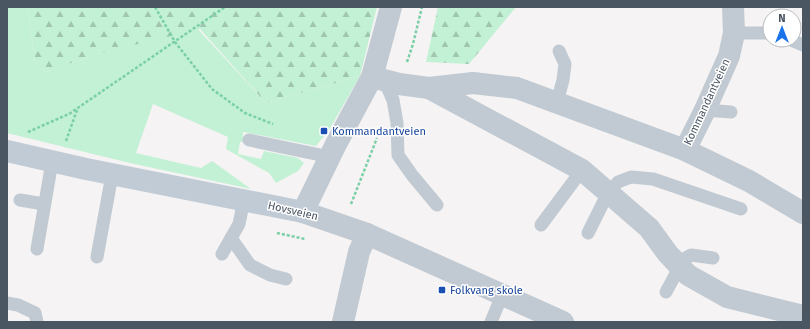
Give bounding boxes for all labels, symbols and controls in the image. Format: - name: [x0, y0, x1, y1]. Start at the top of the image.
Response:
- north arrow: [762, 8, 802, 48]
- text: N: [778, 12, 786, 25]
- street label: Kommandantveien: [681, 57, 733, 147]
- place label: Kommandantveien: [332, 125, 426, 138]
- marker: Kommandantveien: [319, 126, 329, 136]
- street label: Hovsveien: [267, 199, 319, 223]
- place label: Folkvang skole: [450, 284, 523, 297]
- marker: Folkvang skole: [437, 285, 447, 295]

